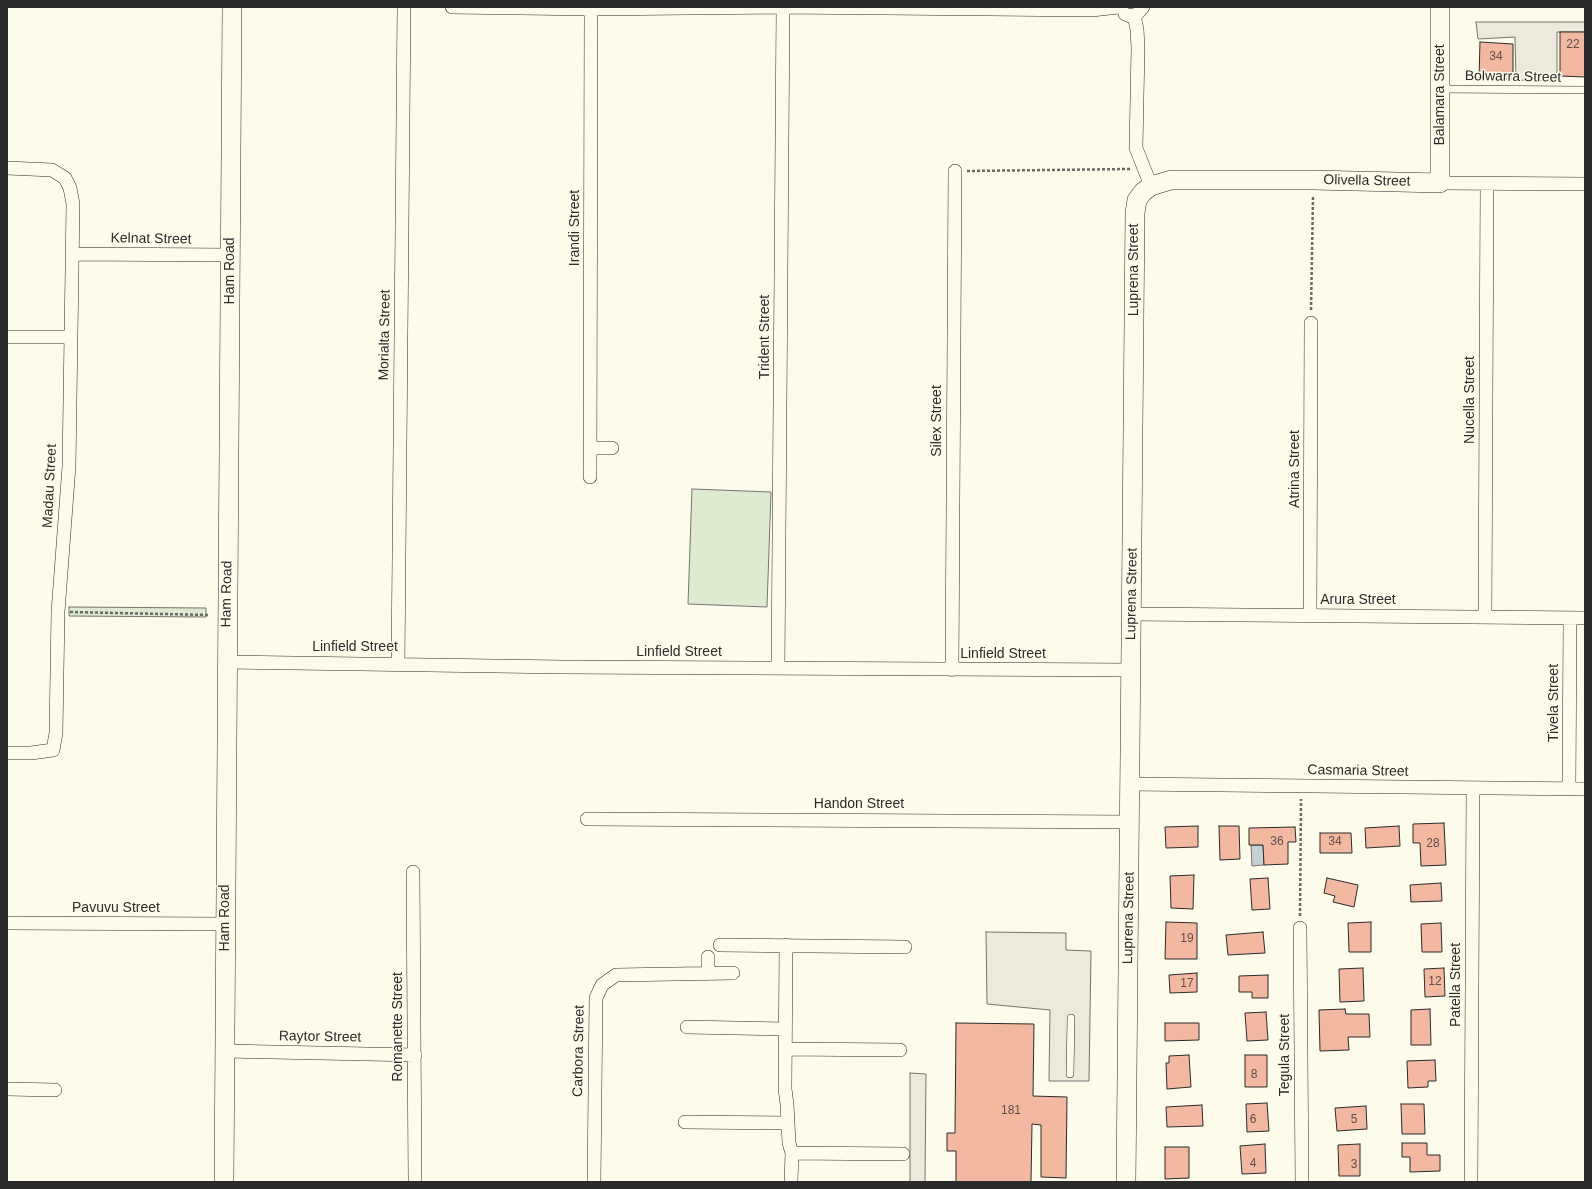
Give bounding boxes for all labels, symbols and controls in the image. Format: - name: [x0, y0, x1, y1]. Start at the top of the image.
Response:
- house number: 22: [1566, 38, 1580, 52]
- street label: Balamara Street: [1432, 44, 1448, 146]
- house number: 34: [1489, 50, 1503, 64]
- street label: Bolwarra Street: [1465, 68, 1561, 86]
- street label: Olivella Street: [1323, 172, 1411, 190]
- street label: Irandi Street: [567, 190, 583, 266]
- street label: Luprena Street: [1126, 224, 1142, 316]
- street label: Kelnat Street: [110, 230, 192, 248]
- street label: Ham Road: [222, 238, 238, 304]
- street label: Morialta Street: [376, 289, 394, 381]
- street label: Trident Street: [757, 295, 773, 379]
- street label: Nucella Street: [1462, 356, 1478, 444]
- street label: Silex Street: [929, 385, 945, 457]
- street label: Atrina Street: [1287, 430, 1303, 508]
- street label: Madau Street: [39, 444, 61, 528]
- street label: Luprena Street: [1123, 548, 1141, 640]
- street label: Ham Road: [218, 560, 236, 628]
- street label: Arura Street: [1320, 592, 1396, 608]
- street label: Linfield Street: [312, 639, 398, 655]
- street label: Linfield Street: [636, 644, 722, 660]
- street label: Linfield Street: [960, 646, 1046, 662]
- street label: Tivela Street: [1546, 664, 1562, 742]
- street label: Casmaria Street: [1307, 762, 1409, 780]
- street label: Handon Street: [814, 796, 904, 812]
- house number: 36: [1270, 835, 1284, 849]
- house number: 34: [1328, 835, 1342, 849]
- house number: 28: [1426, 837, 1440, 851]
- street label: Luprena Street: [1120, 872, 1138, 964]
- street label: Ham Road: [217, 885, 233, 951]
- street label: Pavuvu Street: [72, 900, 160, 916]
- house number: 19: [1180, 932, 1194, 946]
- street label: Patella Street: [1448, 943, 1464, 1027]
- street label: Romanette Street: [390, 972, 406, 1082]
- house number: 12: [1428, 975, 1442, 989]
- house number: 17: [1180, 977, 1194, 991]
- street label: Carbora Street: [570, 1005, 588, 1097]
- street label: Tegula Street: [1277, 1014, 1293, 1096]
- street label: Raytor Street: [279, 1028, 361, 1046]
- house number: 8: [1251, 1068, 1257, 1082]
- house number: 181: [1001, 1104, 1021, 1118]
- house number: 6: [1250, 1113, 1256, 1127]
- house number: 5: [1351, 1113, 1357, 1127]
- house number: 4: [1250, 1157, 1256, 1171]
- house number: 3: [1351, 1158, 1357, 1172]

